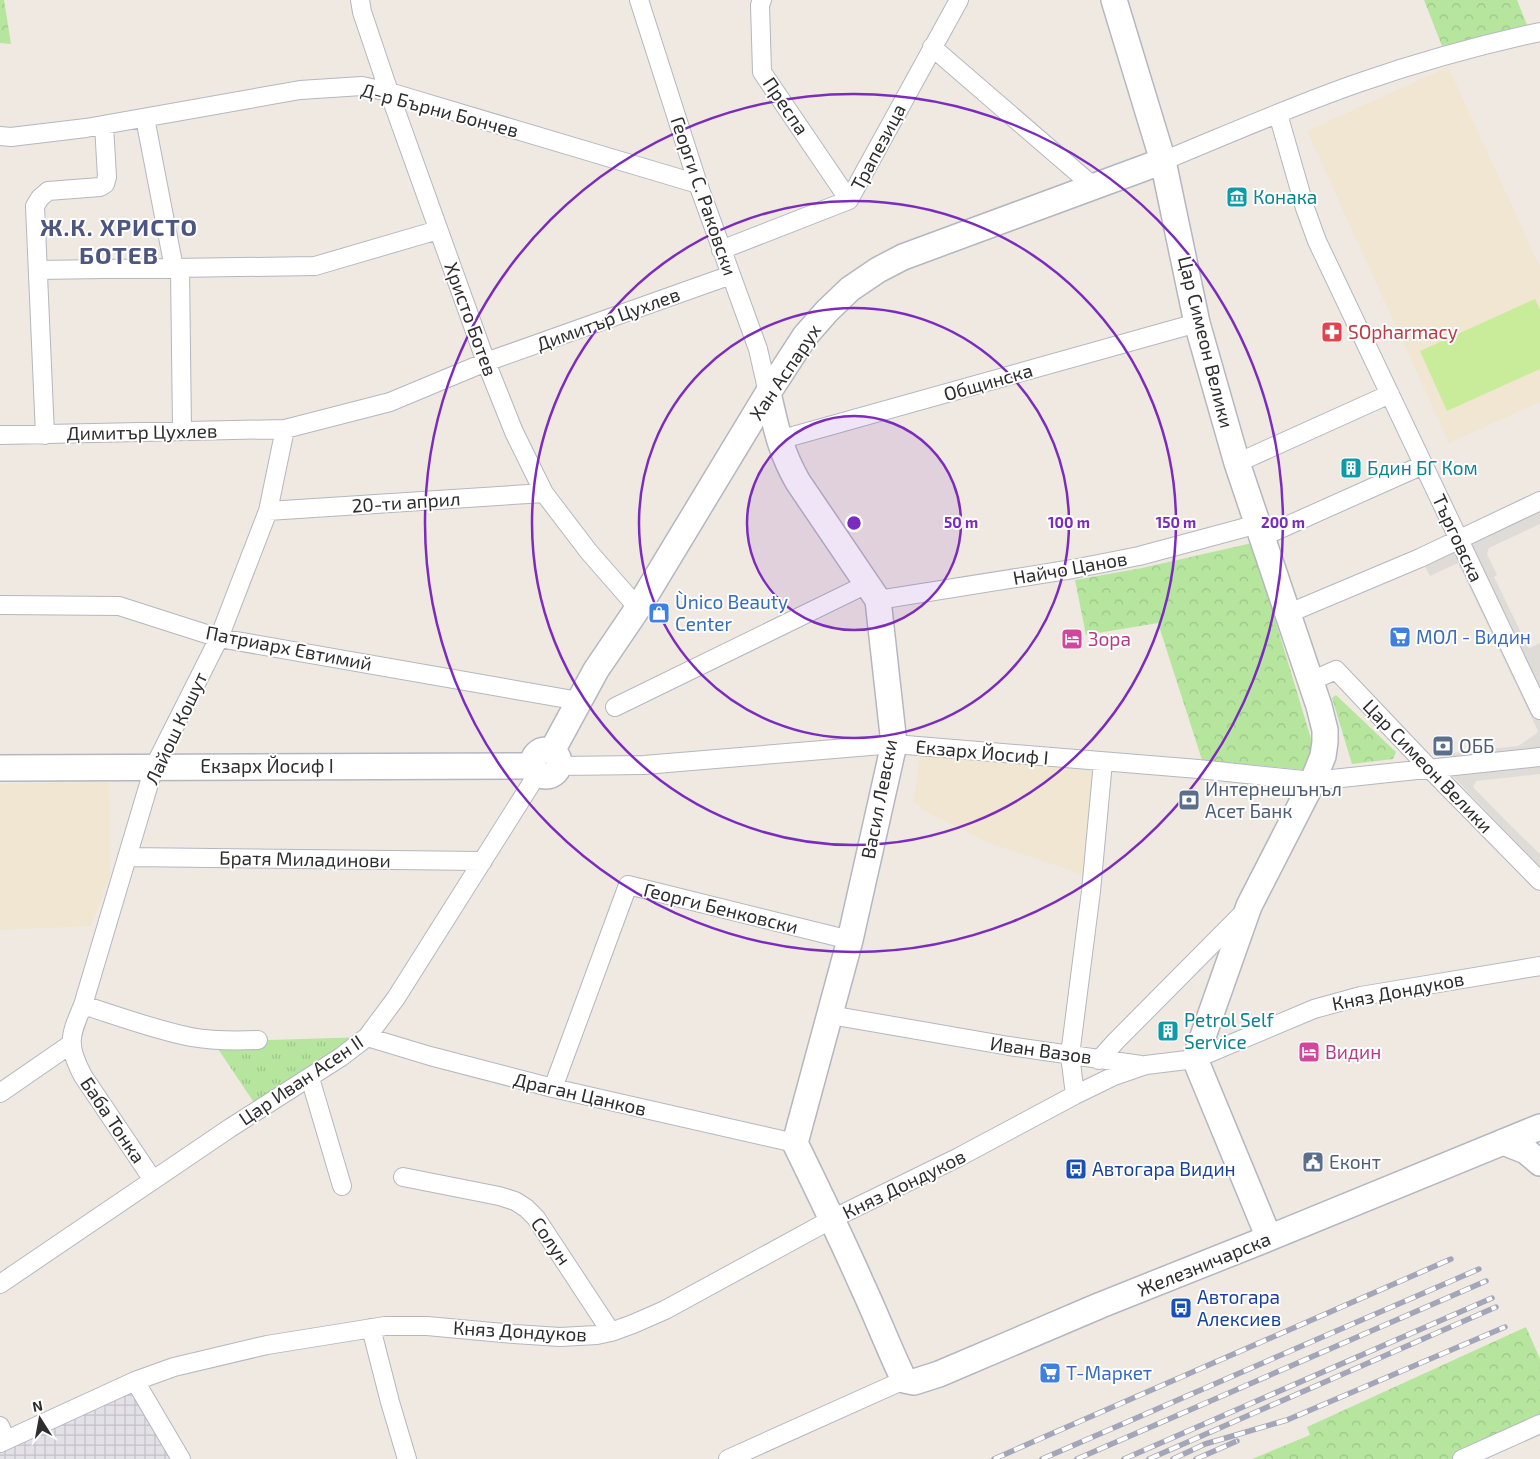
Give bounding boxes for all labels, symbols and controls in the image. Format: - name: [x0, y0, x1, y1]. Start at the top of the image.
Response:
- street label: Преспа: [759, 72, 814, 139]
- street label: Д-р Бърни Бончев: [359, 77, 521, 142]
- street label: Трапезица: [845, 100, 910, 194]
- street label: Георги С. Раковски: [666, 113, 742, 278]
- museum icon: Конака: [1225, 185, 1249, 209]
- place label: Конака: [1253, 185, 1317, 208]
- district label: Ж.К. ХРИСТО БОТЕВ: [40, 212, 198, 269]
- street label: Цар Симеон Велики: [1174, 253, 1239, 430]
- street label: Христо Ботев: [440, 259, 503, 379]
- street label: Димитър Цухлев: [533, 282, 683, 356]
- street label: Хан Аспарух: [744, 319, 826, 425]
- pharmacy icon: SOpharmacy: [1320, 320, 1344, 344]
- place label: SOpharmacy: [1348, 320, 1458, 343]
- street label: Общинска: [941, 358, 1035, 405]
- street label: Димитър Цухлев: [66, 419, 218, 445]
- building icon: Бдин БГ Ком: [1339, 456, 1363, 480]
- place label: Бдин БГ Ком: [1367, 456, 1478, 479]
- street label: 20-ти април: [351, 486, 461, 517]
- street label: Търговска: [1428, 490, 1489, 585]
- text: 50 m: [944, 513, 978, 531]
- text: 100 m: [1048, 513, 1090, 531]
- text: 150 m: [1156, 513, 1196, 531]
- text: 200 m: [1261, 513, 1305, 531]
- centre of rings: [845, 514, 863, 532]
- street label: Найчо Цанов: [1011, 546, 1129, 589]
- place label: Ùnico Beauty Center: [675, 590, 788, 635]
- shop icon: Ùnico Beauty Center: [647, 601, 671, 625]
- street label: Патриарх Евтимий: [204, 620, 374, 675]
- supermarket icon: МОЛ - Видин: [1388, 625, 1412, 649]
- place label: МОЛ - Видин: [1416, 625, 1531, 648]
- hotel icon: Зора: [1060, 627, 1084, 651]
- place label: Зора: [1088, 627, 1131, 650]
- street label: Лайош Кошут: [139, 668, 213, 788]
- street label: Цар Симеон Велики: [1359, 694, 1498, 837]
- street label: Екзарх Йосиф I: [915, 734, 1050, 769]
- bank icon: ОББ: [1431, 734, 1455, 758]
- place label: ОББ: [1459, 734, 1494, 757]
- street label: Васил Левски: [856, 737, 901, 861]
- street label: Екзарх Йосиф I: [200, 754, 334, 777]
- place label: Интернешънъл Асет Банк: [1205, 777, 1342, 822]
- bank icon: Интернешънъл Асет Банк: [1177, 788, 1201, 812]
- street label: Братя Миладинови: [219, 846, 391, 871]
- street label: Георги Бенковски: [642, 877, 801, 938]
- street label: Княз Дондуков: [1330, 966, 1466, 1016]
- place label: Petrol Self Service: [1184, 1008, 1275, 1053]
- building icon: Petrol Self Service: [1156, 1019, 1180, 1043]
- street label: Цар Иван Асен II: [234, 1030, 367, 1130]
- street label: Иван Вазов: [989, 1031, 1093, 1068]
- hotel icon: Видин: [1297, 1040, 1321, 1064]
- place label: Видин: [1325, 1040, 1381, 1063]
- street label: Драган Цанков: [512, 1067, 649, 1120]
- street label: Баба Тонка: [76, 1072, 151, 1167]
- street label: Княз Дондуков: [838, 1144, 970, 1224]
- public building icon: Еконт: [1301, 1150, 1325, 1174]
- place label: Еконт: [1329, 1150, 1381, 1173]
- bus stop icon: Автогара Видин: [1064, 1157, 1088, 1181]
- place label: Автогара Видин: [1092, 1157, 1236, 1180]
- street label: Солун: [526, 1212, 576, 1270]
- street label: Железничарска: [1134, 1226, 1274, 1301]
- place label: Автогара Алексиев: [1197, 1285, 1281, 1330]
- bus stop icon: Автогара Алексиев: [1169, 1296, 1193, 1320]
- street label: Княз Дондуков: [452, 1316, 588, 1346]
- supermarket icon: Т-Маркет: [1038, 1361, 1062, 1385]
- place label: Т-Маркет: [1066, 1361, 1152, 1384]
- north arrow: [15, 1394, 65, 1444]
- text: N: [31, 1396, 44, 1415]

